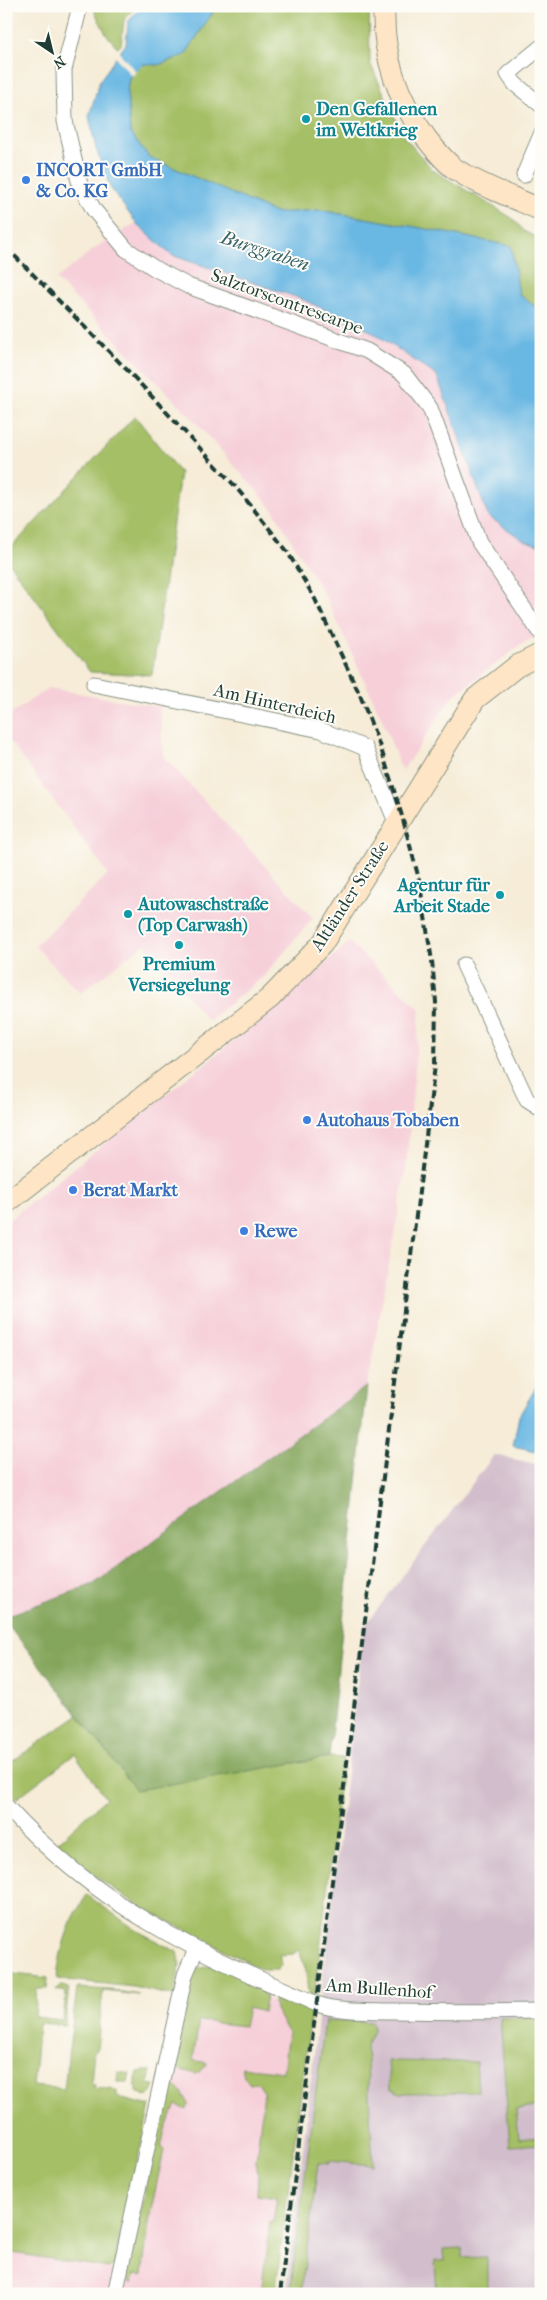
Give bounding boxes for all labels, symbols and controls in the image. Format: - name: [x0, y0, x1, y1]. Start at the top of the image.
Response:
- north arrow: [28, 28, 78, 78]
- text: N: [50, 52, 68, 72]
- place label: Den Gefallenen im Weltkrieg: [315, 99, 438, 141]
- marker: Den Gefallenen im Weltkrieg: [300, 113, 312, 125]
- place label: INCORT GmbH & Co. KG: [36, 160, 163, 202]
- marker: INCORT GmbH & Co. KG: [20, 174, 32, 186]
- water label: Burggraben: [217, 226, 312, 276]
- street label: Salztorscontrescarpe: [208, 265, 366, 339]
- street label: Am Hinterdeich: [211, 679, 338, 728]
- street label: Altländer Straße: [306, 837, 394, 956]
- place label: Agentur für Arbeit Stade: [393, 875, 490, 917]
- marker: Agentur für Arbeit Stade: [494, 889, 506, 901]
- place label: Autowaschstraße (Top Carwash): [137, 894, 269, 936]
- marker: Autowaschstraße (Top Carwash): [122, 908, 134, 920]
- marker: Premium Versiegelung: [173, 939, 185, 951]
- place label: Premium Versiegelung: [127, 954, 231, 996]
- place label: Autohaus Tobaben: [316, 1110, 460, 1131]
- marker: Autohaus Tobaben: [301, 1114, 313, 1126]
- place label: Berat Markt: [83, 1180, 178, 1201]
- marker: Berat Markt: [67, 1184, 79, 1196]
- place label: Rewe: [254, 1221, 298, 1242]
- marker: Rewe: [238, 1225, 250, 1237]
- street label: Am Bullenhof: [324, 1975, 437, 2003]

